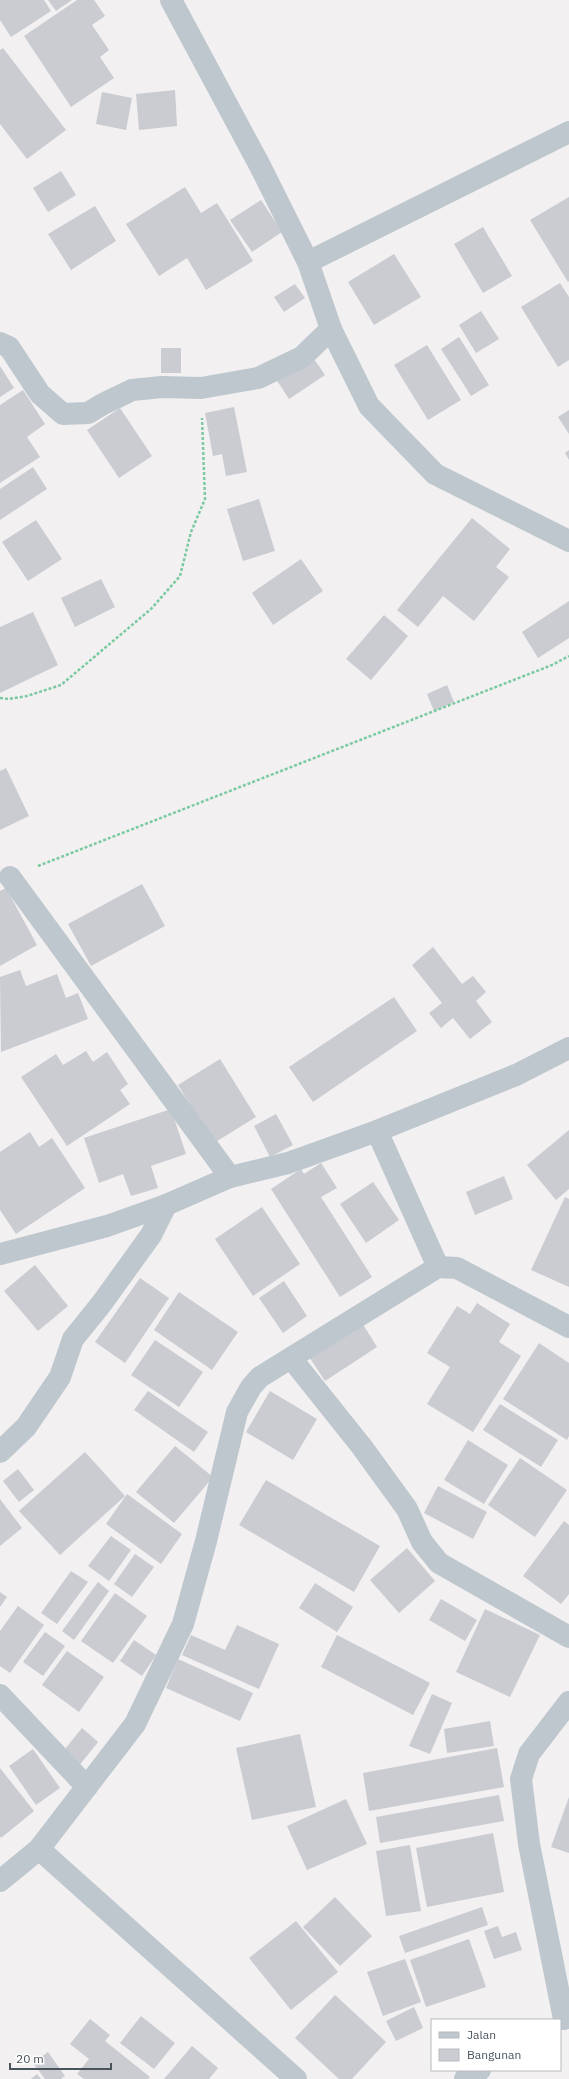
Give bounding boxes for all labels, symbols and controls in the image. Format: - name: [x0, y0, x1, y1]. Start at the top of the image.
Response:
- legend: [431, 2019, 561, 2071]
- text: Jalan: [467, 2027, 496, 2042]
- scale bar: [10, 2045, 111, 2071]
- text: Bangunan: [467, 2047, 521, 2062]
- text: 20 m: [16, 2051, 44, 2066]

